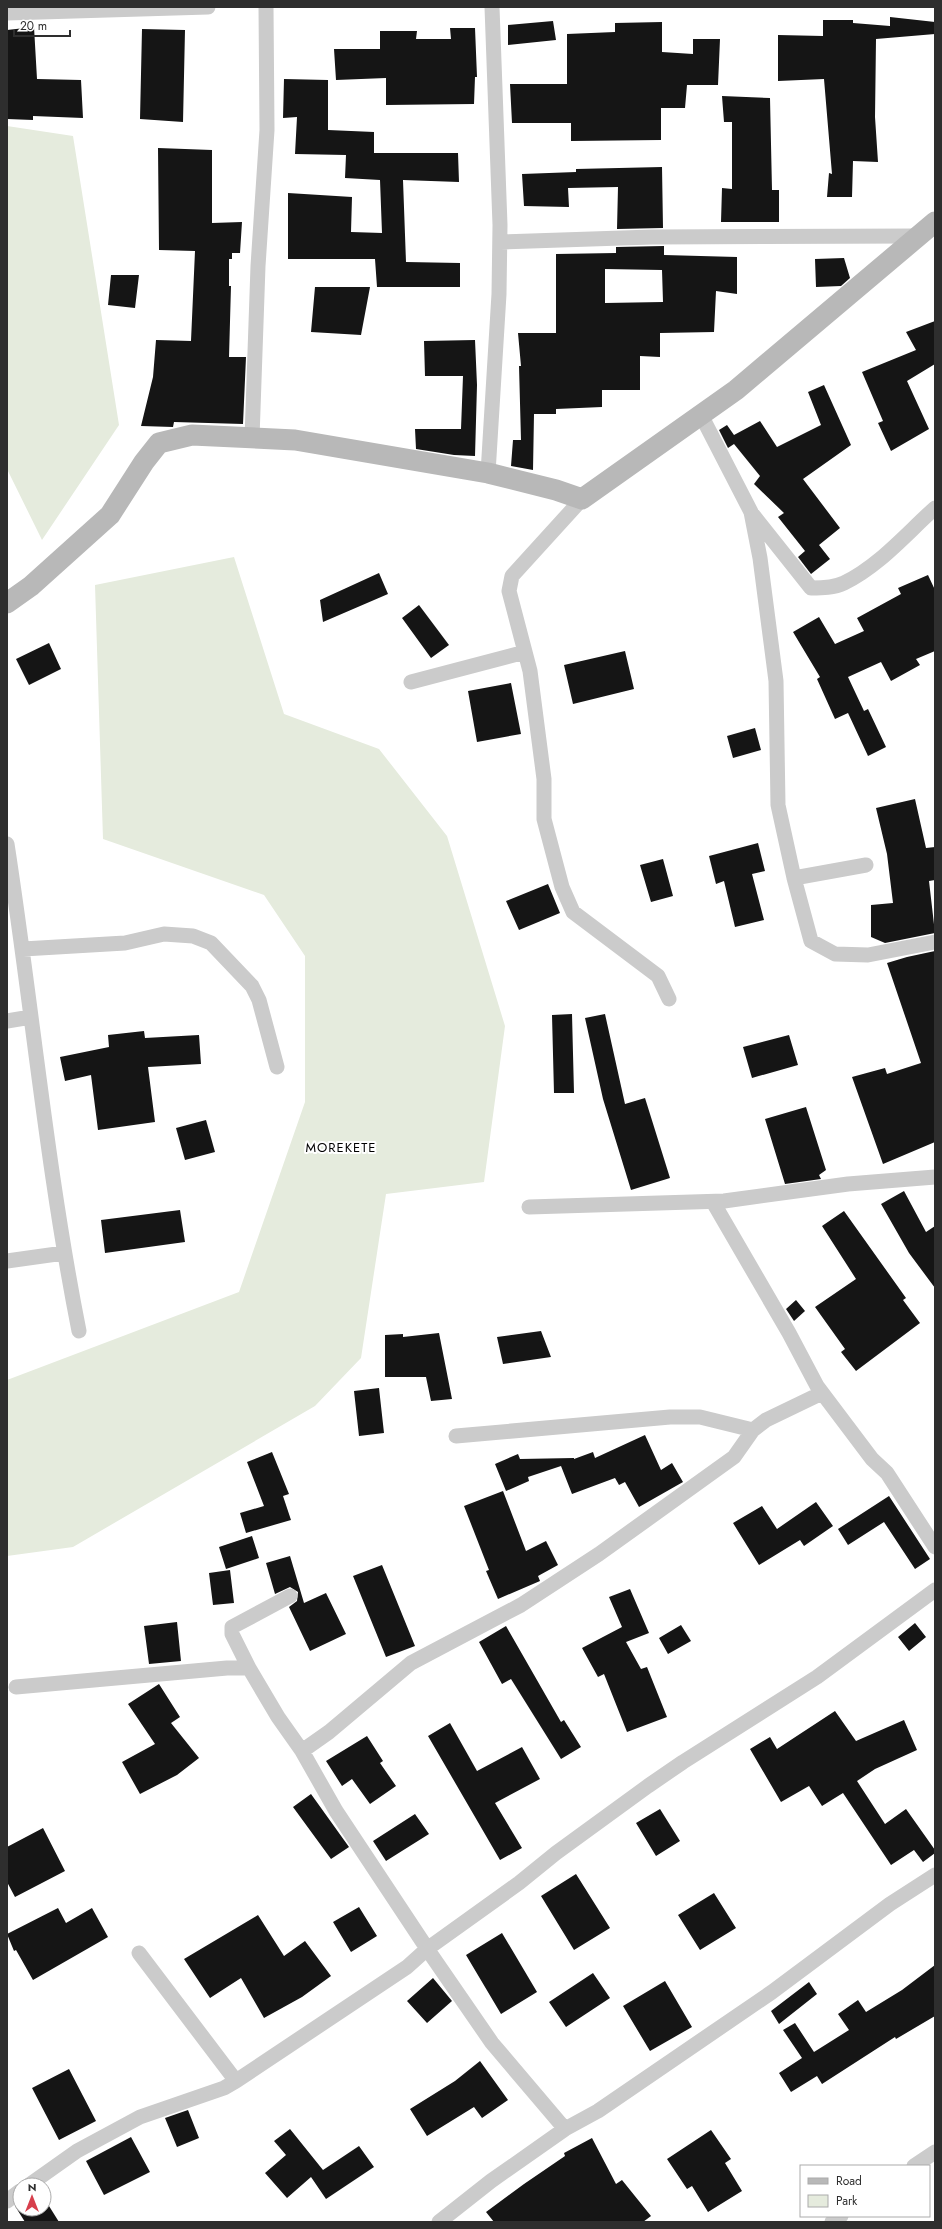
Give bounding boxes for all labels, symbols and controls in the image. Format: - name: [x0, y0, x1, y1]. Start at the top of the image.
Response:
- scale bar: [14, 12, 70, 38]
- text: 20 m: [20, 17, 47, 35]
- district label: MOREKETE: [306, 1138, 376, 1157]
- legend: [800, 2165, 930, 2217]
- text: Road: [836, 2172, 862, 2190]
- north arrow: [12, 2177, 52, 2217]
- text: N: [28, 2179, 36, 2195]
- text: Park: [836, 2192, 858, 2210]

